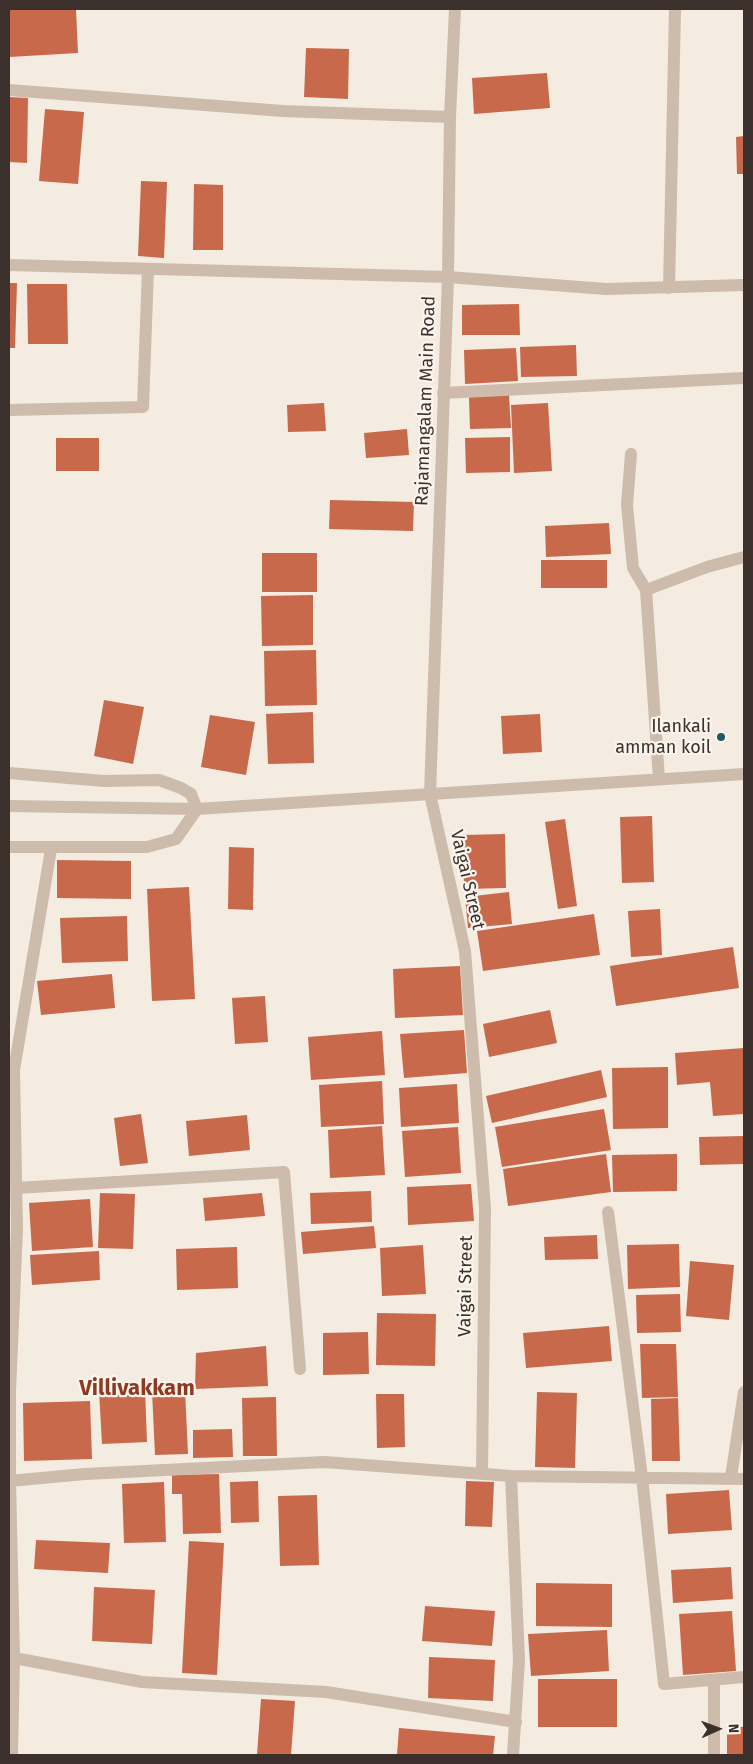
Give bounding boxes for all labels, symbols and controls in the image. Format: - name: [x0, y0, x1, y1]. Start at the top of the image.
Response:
- street label: Rajamangalam Main Road: [412, 295, 440, 507]
- place label: Ilankali amman koil: [615, 716, 711, 759]
- marker: Ilankali amman koil: [715, 731, 727, 743]
- street label: Vaigai Street: [445, 828, 489, 932]
- street label: Vaigai Street: [454, 1235, 478, 1337]
- district label: Villivakkam: [79, 1376, 195, 1402]
- north arrow: [693, 1704, 743, 1754]
- text: N: [725, 1724, 742, 1733]

